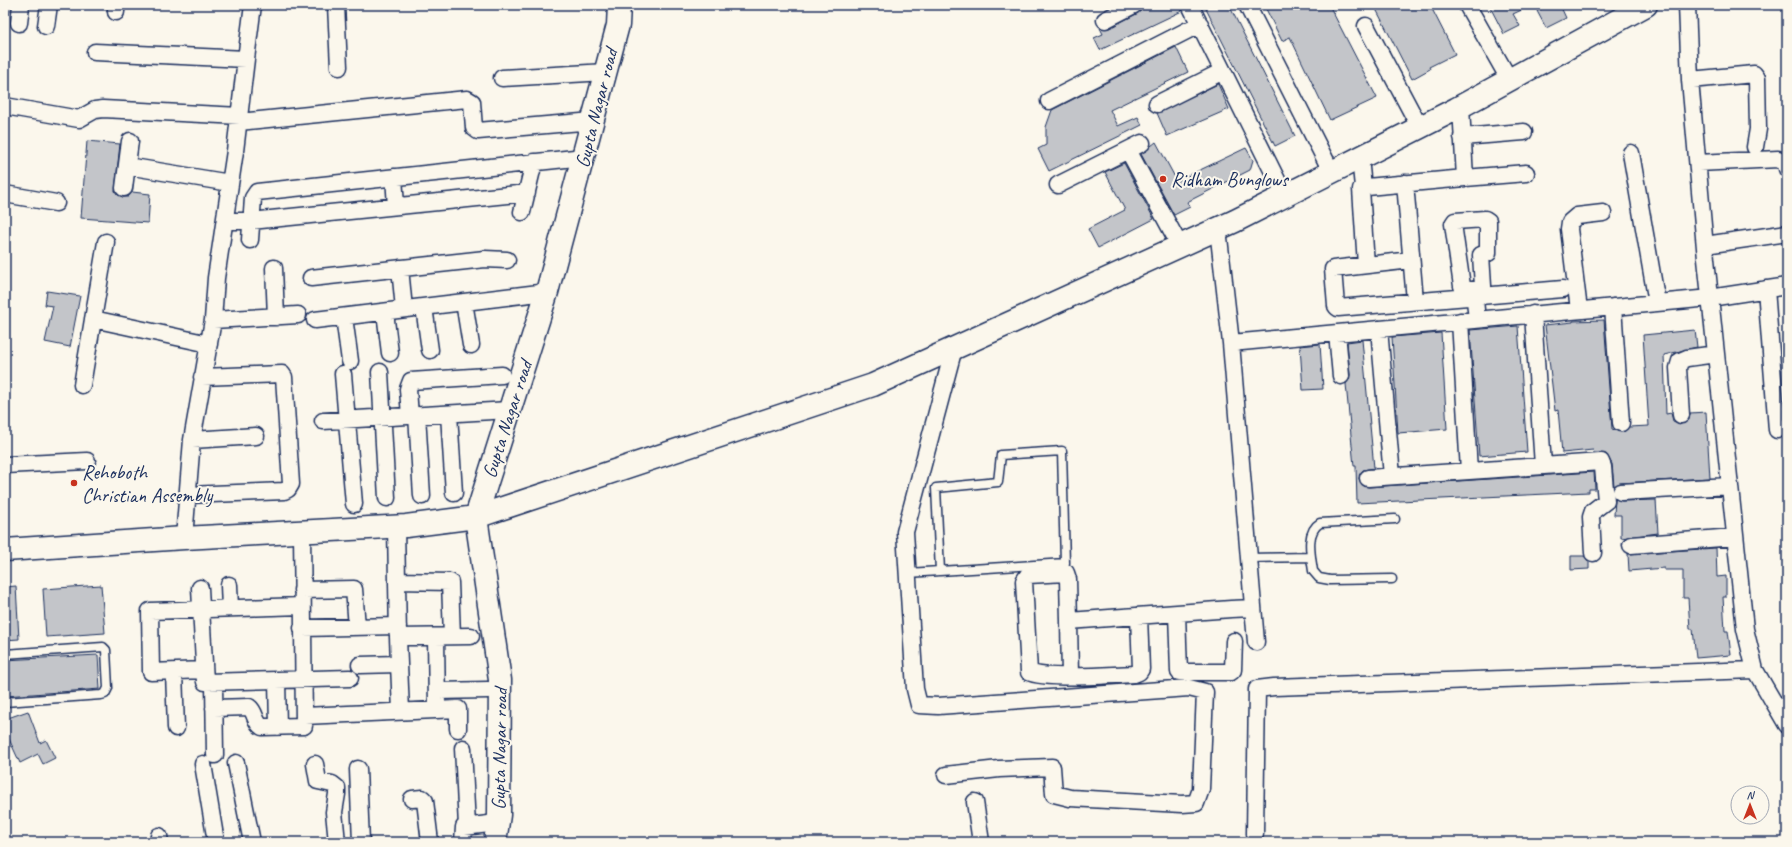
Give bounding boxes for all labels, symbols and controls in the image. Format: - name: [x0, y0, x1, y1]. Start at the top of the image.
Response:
- street label: Gupta Nagar road: [570, 43, 624, 170]
- place label: Ridham Bunglows: [1171, 167, 1290, 192]
- marker: Ridham Bunglows: [1158, 174, 1168, 184]
- street label: Gupta Nagar road: [477, 354, 539, 481]
- place label: Rehoboth Christian Assembly: [82, 460, 213, 508]
- marker: Rehoboth Christian Assembly: [69, 478, 79, 488]
- street label: Gupta Nagar road: [486, 685, 513, 810]
- north arrow: [1730, 785, 1770, 825]
- text: N: [1747, 788, 1756, 802]

